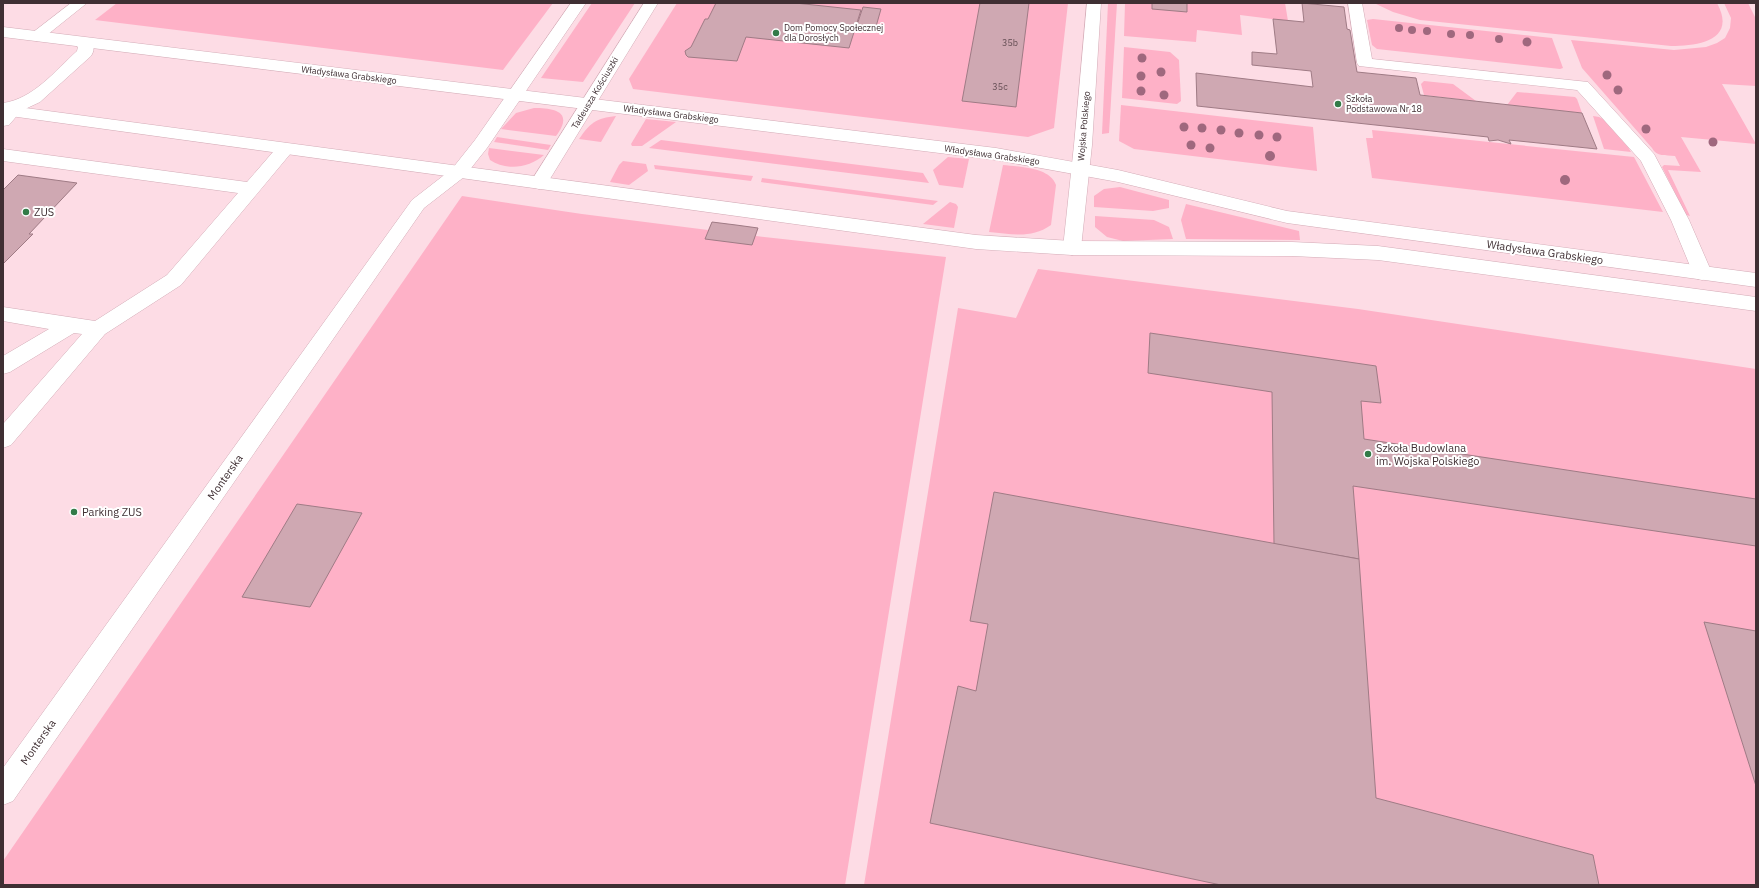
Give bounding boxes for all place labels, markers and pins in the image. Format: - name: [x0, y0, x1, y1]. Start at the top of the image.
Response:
- place label: Dom Pomocy Społecznej dla Dorosłych: [784, 22, 883, 43]
- marker: Dom Pomocy Społecznej dla Dorosłych: [771, 28, 781, 38]
- place label: Szkoła Podstawowa Nr 18: [1346, 93, 1422, 114]
- marker: Szkoła Podstawowa Nr 18: [1333, 99, 1343, 109]
- place label: ZUS: [34, 205, 54, 219]
- marker: ZUS: [21, 207, 31, 217]
- place label: Szkoła Budowlana im. Wojska Polskiego: [1376, 441, 1480, 468]
- marker: Szkoła Budowlana im. Wojska Polskiego: [1363, 449, 1373, 459]
- place label: Parking ZUS: [82, 505, 142, 519]
- marker: Parking ZUS: [69, 507, 79, 517]

